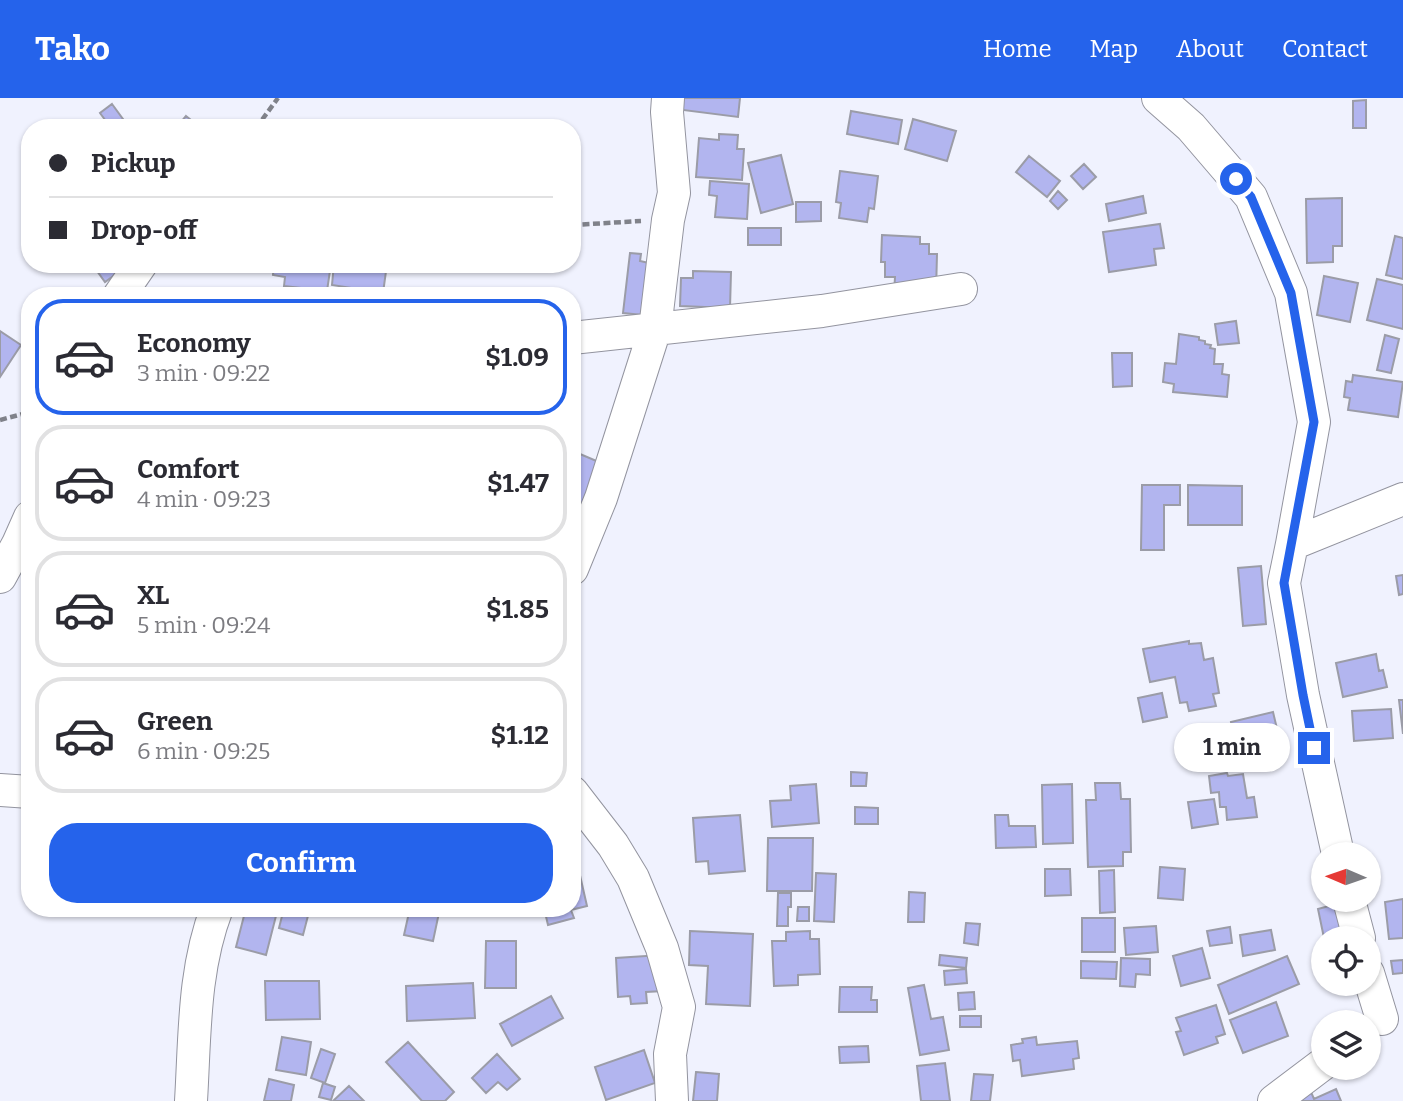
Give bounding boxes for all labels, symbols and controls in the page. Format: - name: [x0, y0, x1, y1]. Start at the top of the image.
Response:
- text: Tako: [35, 29, 110, 69]
- text: Home: [983, 35, 1052, 63]
- text: Map: [1090, 35, 1138, 63]
- text: About: [1176, 35, 1244, 63]
- text: Contact: [1282, 35, 1368, 63]
- text: Pickup: [91, 148, 176, 179]
- route start: [1220, 163, 1252, 195]
- text: Drop-off: [91, 215, 197, 246]
- icon: car: [53, 326, 116, 389]
- text: Economy: [137, 328, 251, 359]
- text: $1.09: [485, 342, 549, 373]
- text: 3 min · 09:22: [137, 359, 270, 387]
- icon: car: [53, 452, 116, 515]
- text: Comfort: [137, 454, 240, 485]
- text: $1.47: [487, 468, 549, 499]
- text: 4 min · 09:23: [137, 485, 271, 513]
- icon: car: [53, 578, 116, 641]
- text: XL: [137, 580, 169, 611]
- text: $1.85: [486, 594, 549, 625]
- text: 5 min · 09:24: [137, 611, 270, 639]
- icon: car: [53, 704, 116, 767]
- text: Green: [137, 706, 213, 737]
- text: $1.12: [491, 720, 549, 751]
- callout: 1 min: [1174, 724, 1290, 772]
- route end: [1298, 732, 1330, 764]
- text: 1 min: [1203, 733, 1261, 761]
- text: 6 min · 09:25: [137, 737, 270, 765]
- button: Confirm: [49, 823, 553, 903]
- north arrow: [1311, 842, 1381, 912]
- map controls: [1311, 842, 1381, 1080]
- button: locate: [1311, 926, 1381, 996]
- button: layers: [1311, 1010, 1381, 1080]

